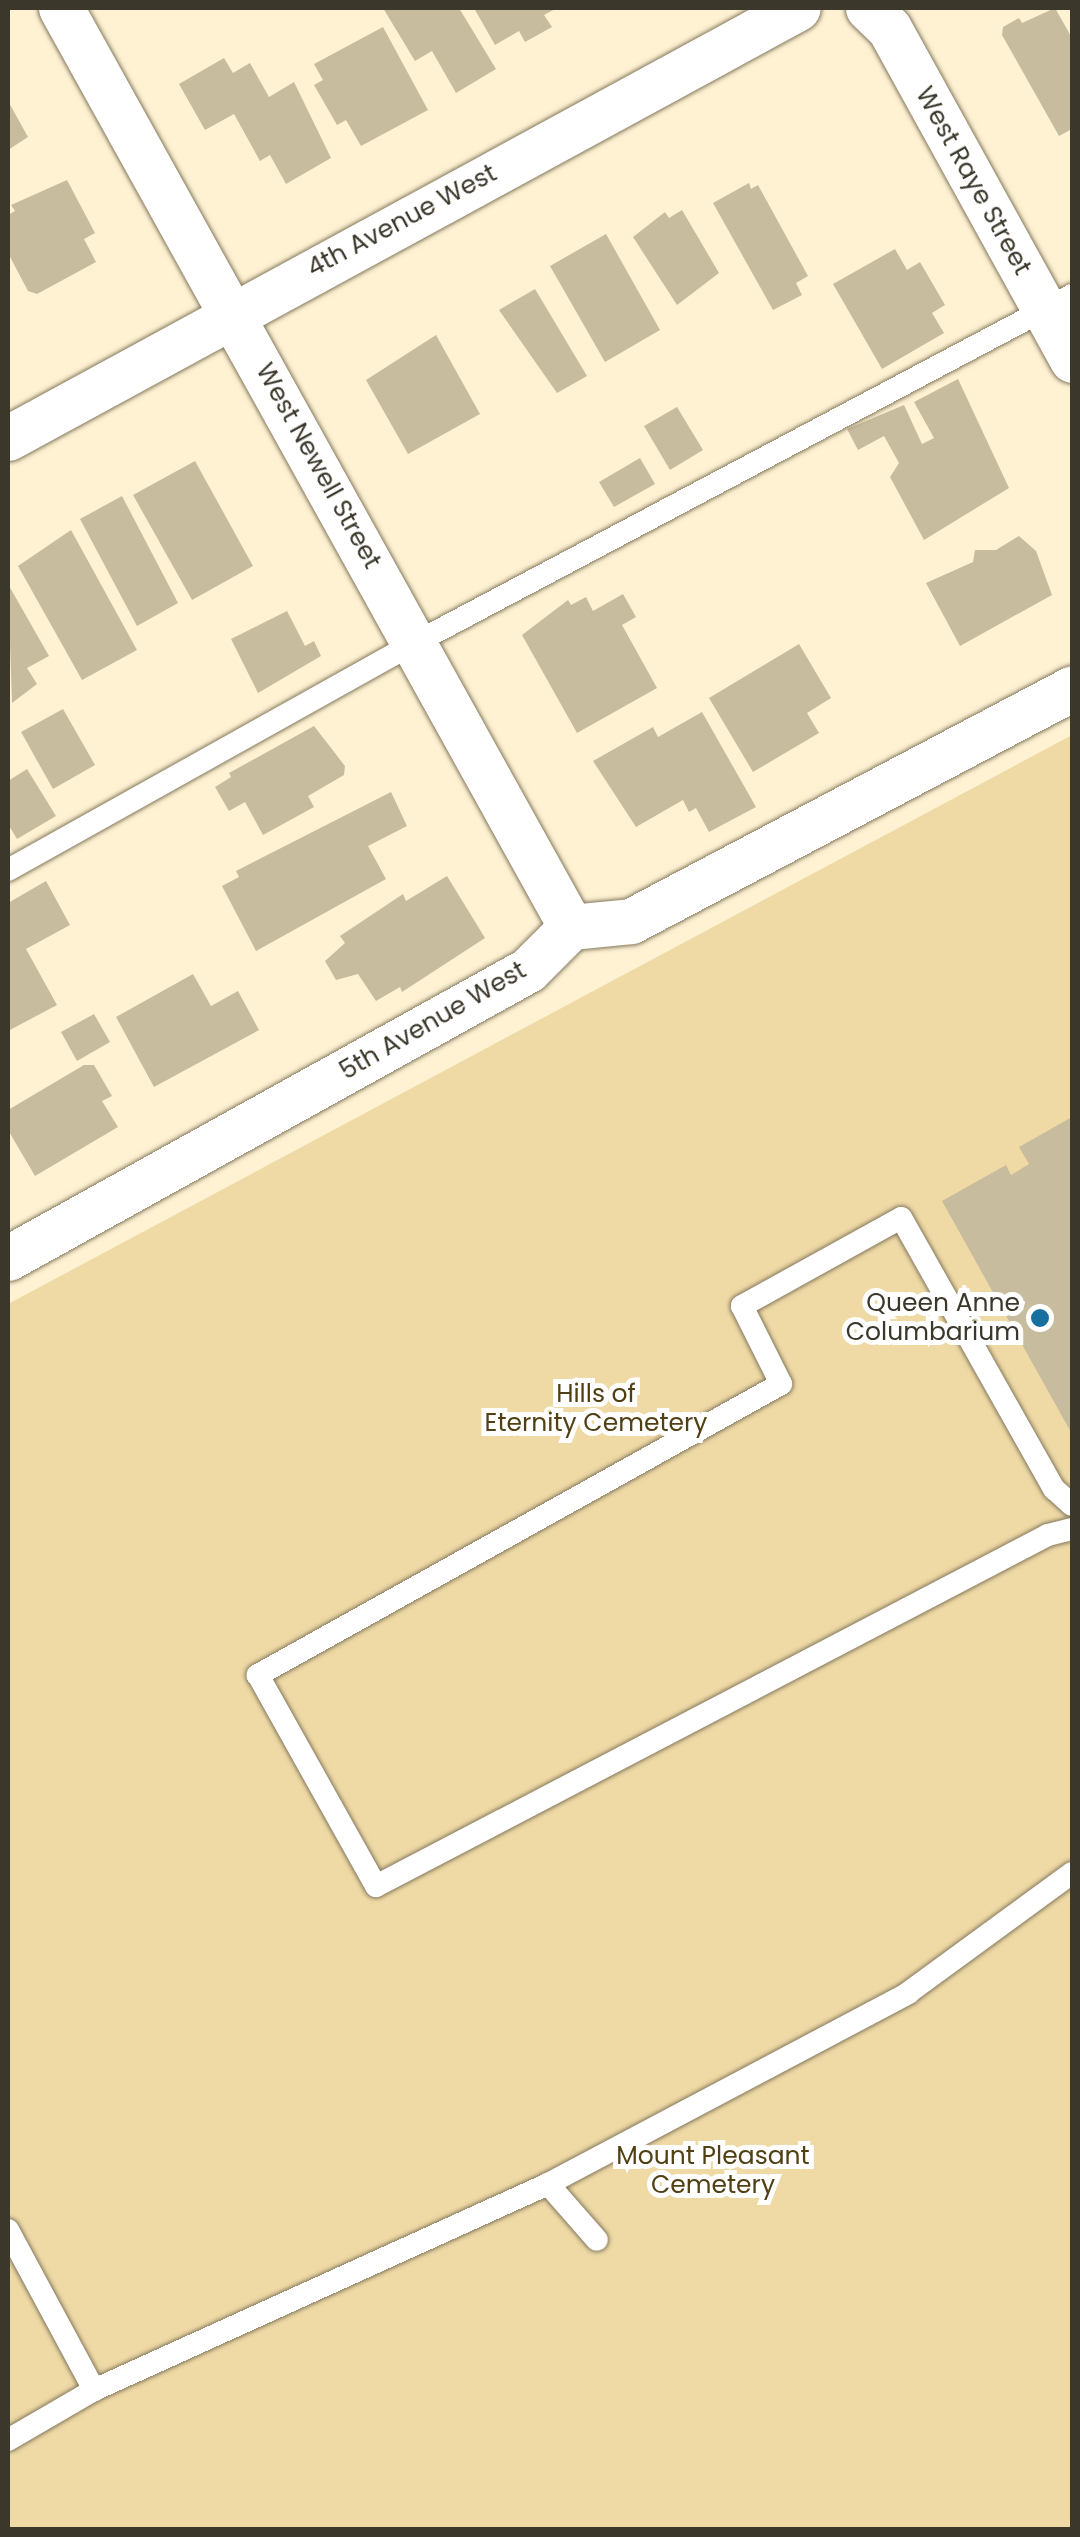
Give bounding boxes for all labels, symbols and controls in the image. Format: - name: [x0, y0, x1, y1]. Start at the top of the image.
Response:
- street label: West Raye Street: [909, 82, 1037, 280]
- street label: 4th Avenue West: [302, 158, 502, 284]
- street label: West Newell Street: [249, 358, 387, 574]
- street label: 5th Avenue West: [335, 955, 531, 1087]
- place label: Queen Anne Columbarium: [846, 1289, 1020, 1348]
- marker: Queen Anne Columbarium: [1029, 1307, 1051, 1329]
- park label: Hills of Eternity Cemetery: [485, 1380, 707, 1439]
- park label: Mount Pleasant Cemetery: [616, 2142, 810, 2201]

